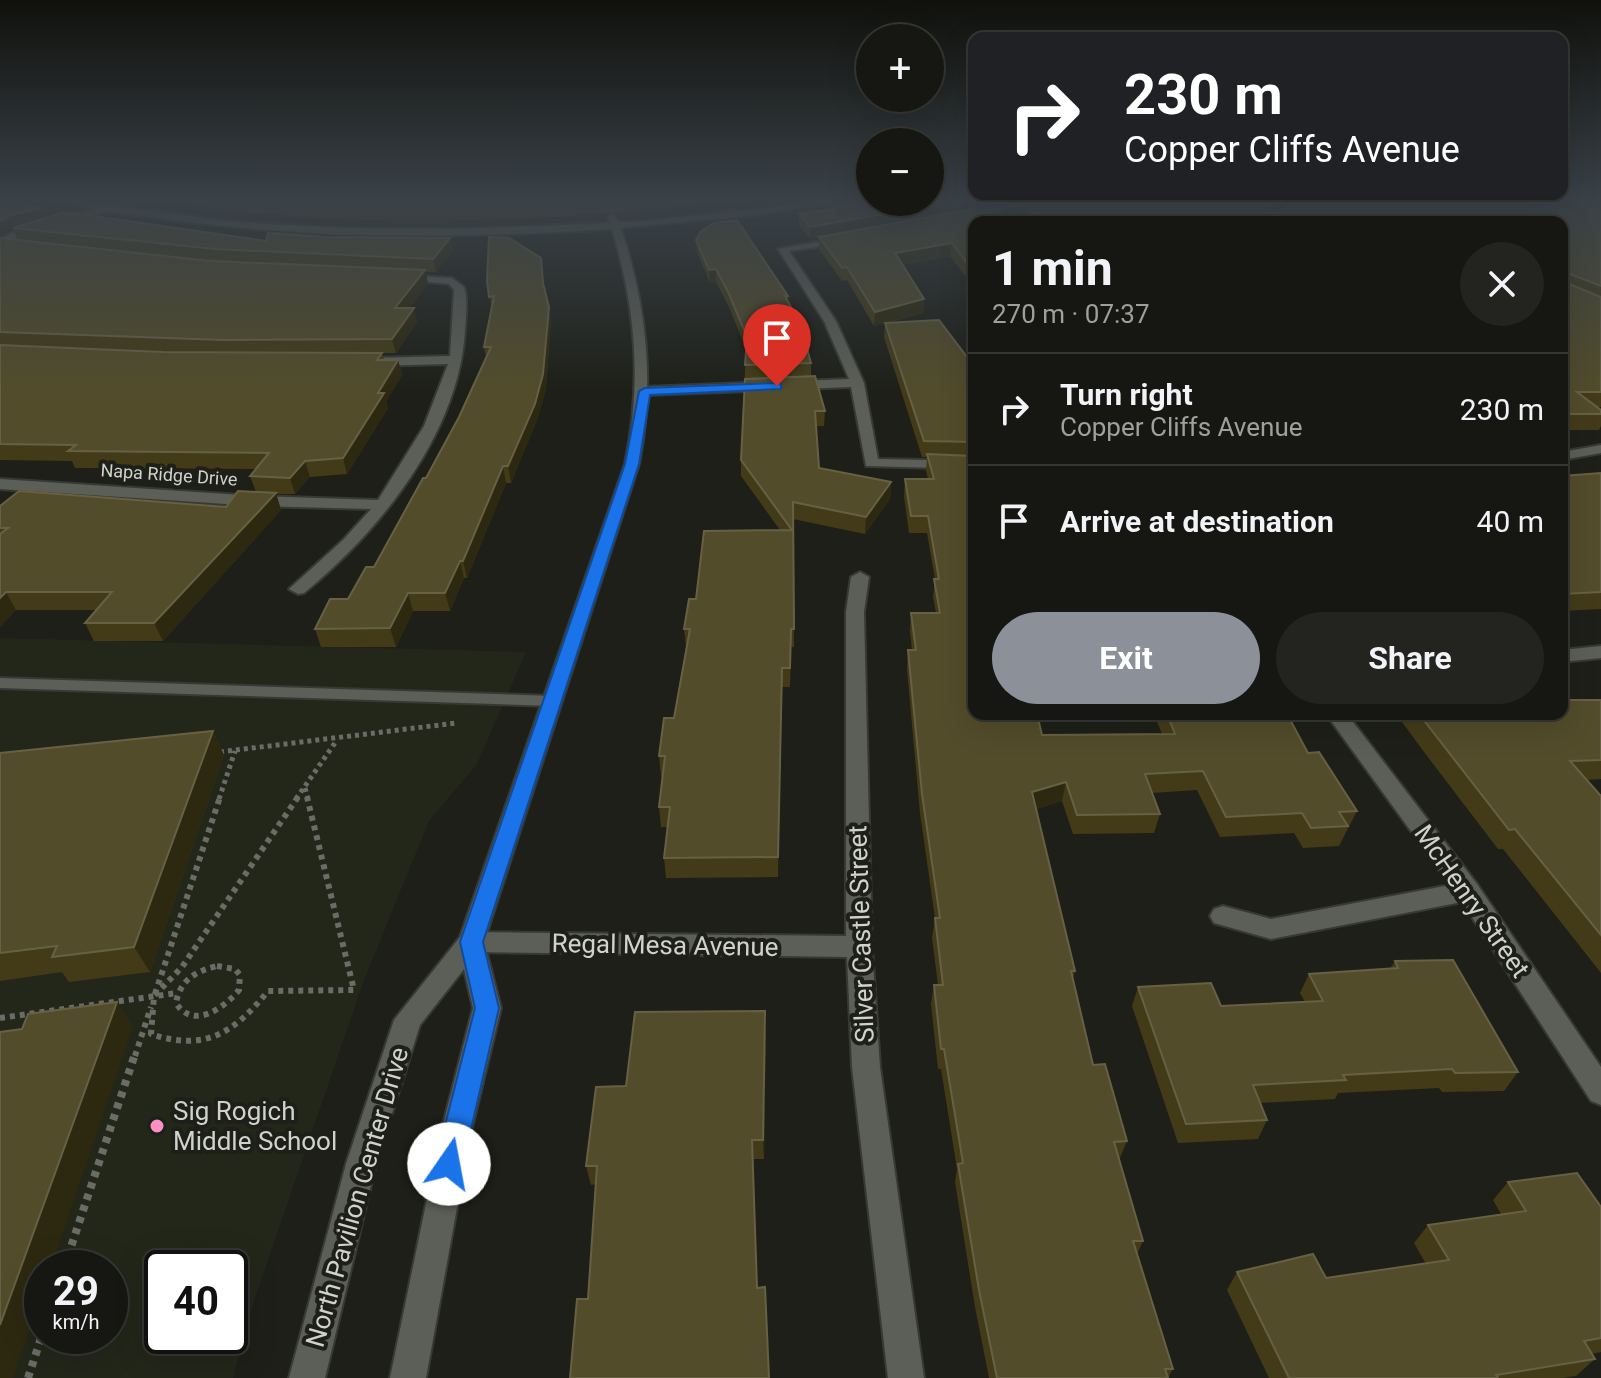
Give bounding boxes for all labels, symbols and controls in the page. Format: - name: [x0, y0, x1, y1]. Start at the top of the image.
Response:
- map controls: [856, 24, 944, 216]
- button: +: [856, 24, 944, 112]
- text: 230 m: [1124, 62, 1283, 128]
- icon: right: [992, 64, 1096, 168]
- button: −: [856, 128, 944, 216]
- text: Copper Cliffs Avenue: [1124, 129, 1460, 171]
- text: 1 min: [992, 240, 1113, 297]
- button: close: [1460, 242, 1544, 326]
- text: 270 m · 07:37: [992, 299, 1150, 329]
- pin: [743, 304, 811, 386]
- icon: arrive: [755, 316, 799, 360]
- text: Turn right: [1060, 377, 1193, 412]
- icon: right: [992, 387, 1036, 431]
- text: 230 m: [1460, 392, 1544, 427]
- text: Copper Cliffs Avenue: [1060, 412, 1303, 442]
- street label: Napa Ridge Drive: [100, 459, 238, 490]
- icon: arrive: [992, 499, 1036, 543]
- text: Arrive at destination: [1060, 504, 1334, 539]
- text: 40 m: [1477, 504, 1544, 539]
- button: Exit: [992, 612, 1260, 704]
- button: Share: [1276, 612, 1544, 704]
- street label: McHenry Street: [1408, 819, 1536, 983]
- street label: Silver Castle Street: [842, 825, 880, 1043]
- street label: Regal Mesa Avenue: [551, 928, 779, 962]
- street label: North Pavilion Center Drive: [300, 1044, 414, 1350]
- place label: Sig Rogich Middle School: [173, 1096, 337, 1156]
- marker: Sig Rogich Middle School: [148, 1117, 166, 1135]
- position arrow: [407, 1122, 491, 1206]
- speed limit sign: 40: [144, 1250, 248, 1354]
- text: 29: [53, 1268, 99, 1315]
- text: km/h: [53, 1310, 99, 1334]

